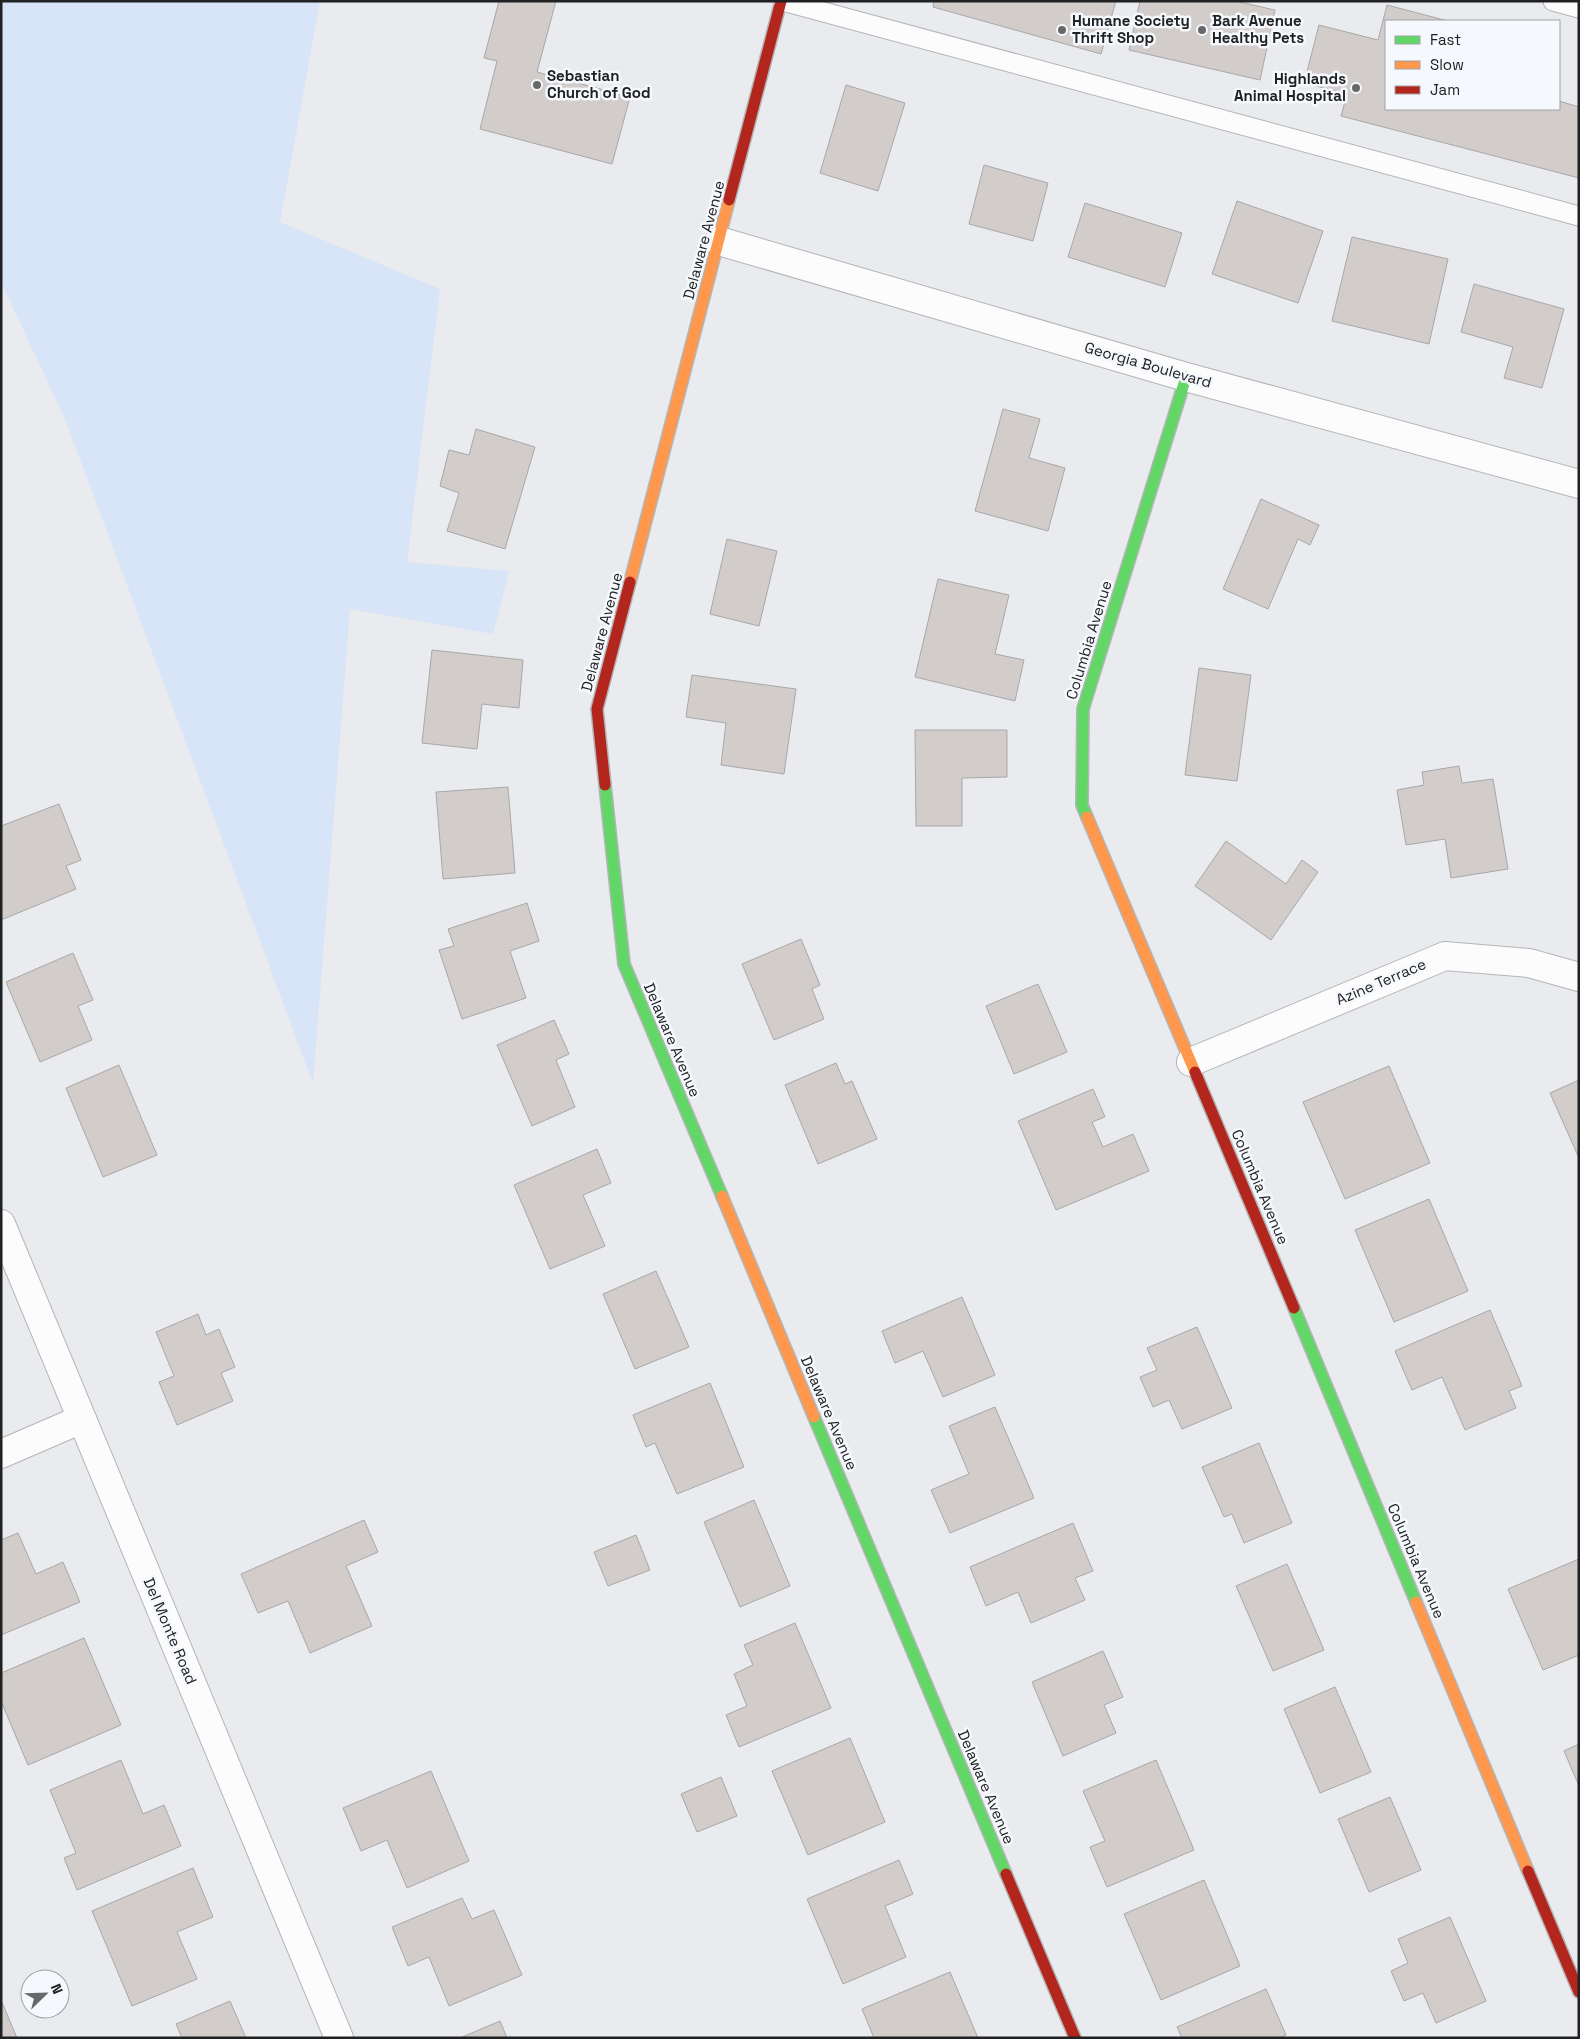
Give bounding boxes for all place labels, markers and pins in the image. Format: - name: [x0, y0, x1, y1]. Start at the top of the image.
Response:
- place label: Humane Society Thrift Shop: [1072, 11, 1190, 47]
- place label: Bark Avenue Healthy Pets: [1212, 11, 1304, 47]
- marker: Humane Society Thrift Shop: [1056, 24, 1068, 36]
- marker: Bark Avenue Healthy Pets: [1196, 24, 1208, 36]
- place label: Sebastian Church of God: [547, 66, 651, 102]
- place label: Highlands Animal Hospital: [1234, 69, 1346, 105]
- marker: Sebastian Church of God: [531, 79, 543, 91]
- marker: Highlands Animal Hospital: [1350, 82, 1362, 94]

